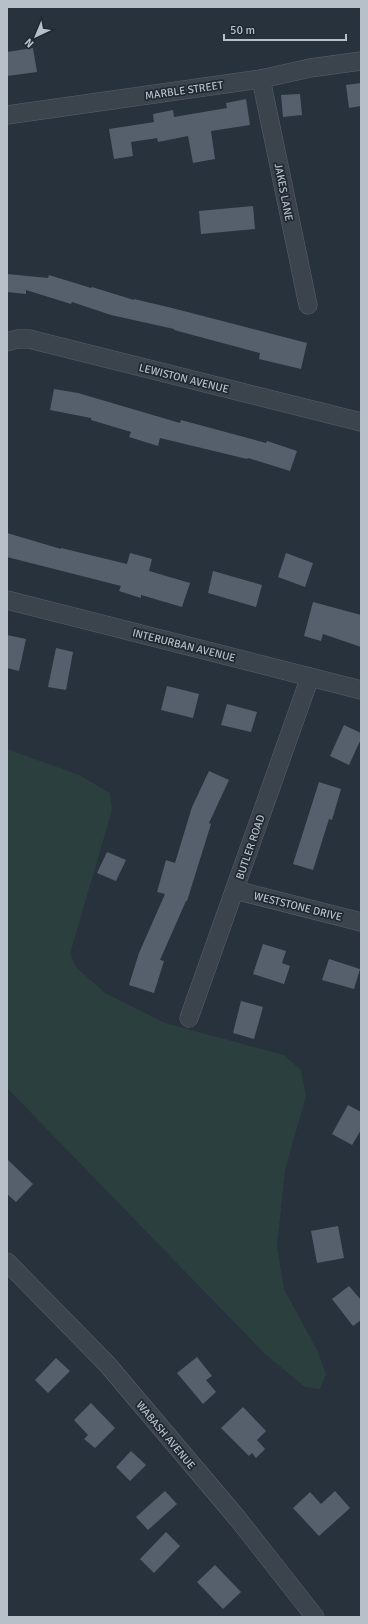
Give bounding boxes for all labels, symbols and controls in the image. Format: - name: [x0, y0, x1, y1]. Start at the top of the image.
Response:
- north arrow: [16, 16, 56, 56]
- scale bar: [224, 16, 346, 42]
- text: 50 m: [230, 23, 255, 38]
- text: N: [22, 35, 37, 50]
- street label: MARBLE STREET: [144, 78, 225, 102]
- street label: JAKES LANE: [272, 162, 296, 222]
- street label: LEWISTON AVENUE: [138, 361, 230, 396]
- street label: INTERURBAN AVENUE: [131, 626, 237, 665]
- street label: BUTLER ROAD: [233, 813, 268, 881]
- street label: WESTSTONE DRIVE: [252, 889, 343, 924]
- street label: WABASH AVENUE: [133, 1399, 198, 1472]

